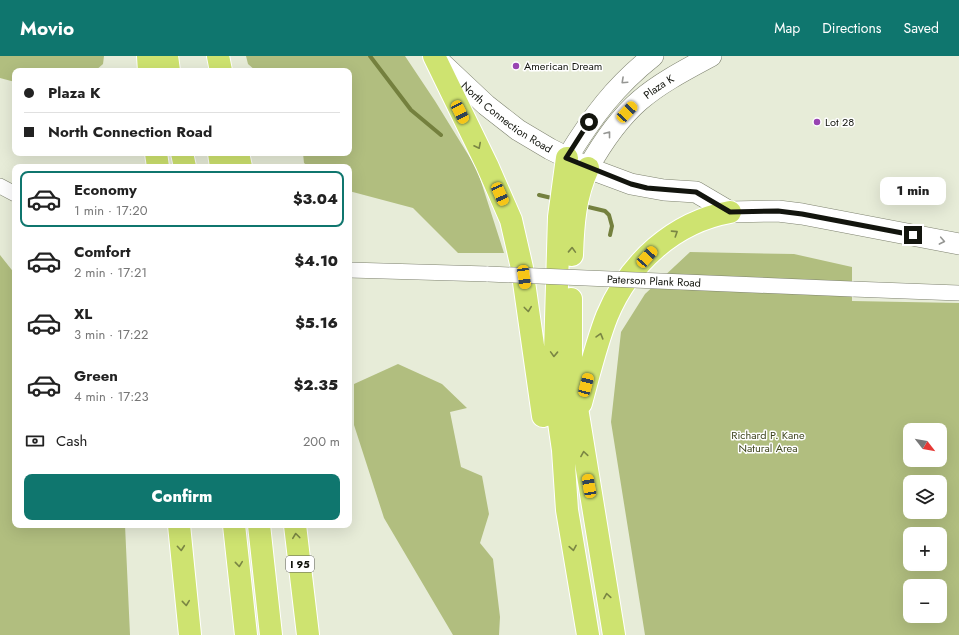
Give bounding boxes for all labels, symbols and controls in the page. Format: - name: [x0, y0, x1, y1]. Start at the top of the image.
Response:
- text: Movio: [20, 15, 74, 42]
- text: Map: [774, 18, 800, 38]
- text: Directions: [822, 18, 882, 38]
- text: Saved: [904, 18, 939, 38]
- place label: American Dream: [524, 58, 602, 74]
- marker: American Dream: [511, 61, 521, 71]
- street label: Plaza K: [640, 70, 677, 103]
- one-way arrow: [621, 76, 628, 83]
- street label: North Connection Road: [458, 78, 555, 157]
- text: Plaza K: [48, 82, 100, 104]
- car: [449, 99, 471, 125]
- car: [614, 99, 640, 125]
- route start: [580, 113, 598, 131]
- place label: Lot 28: [825, 114, 854, 130]
- marker: Lot 28: [812, 117, 822, 127]
- text: North Connection Road: [48, 121, 212, 143]
- one-way arrow: [603, 132, 610, 139]
- one-way arrow: [473, 142, 481, 150]
- callout: 1 min: [880, 177, 946, 205]
- text: Economy: [74, 179, 137, 201]
- icon: car: [26, 181, 62, 217]
- car: [490, 181, 510, 207]
- text: 1 min: [897, 181, 929, 200]
- text: $3.04: [293, 188, 338, 210]
- text: 1 min · 17:20: [74, 201, 148, 220]
- route end: [904, 226, 922, 244]
- one-way arrow: [670, 231, 677, 238]
- one-way arrow: [939, 236, 945, 244]
- text: Comfort: [74, 241, 131, 263]
- icon: car: [26, 243, 62, 279]
- car: [635, 244, 659, 270]
- one-way arrow: [568, 247, 577, 253]
- text: $4.10: [294, 250, 338, 272]
- text: 2 min · 17:21: [74, 263, 147, 282]
- car: [516, 264, 532, 290]
- street label: Paterson Plank Road: [606, 271, 701, 291]
- text: XL: [74, 303, 92, 325]
- icon: car: [26, 305, 62, 341]
- one-way arrow: [523, 306, 532, 313]
- text: $5.16: [295, 312, 338, 334]
- text: 3 min · 17:22: [74, 325, 148, 344]
- one-way arrow: [595, 333, 604, 340]
- one-way arrow: [550, 351, 558, 357]
- text: Green: [74, 365, 118, 387]
- icon: car: [26, 367, 62, 403]
- car: [577, 372, 595, 398]
- text: $2.35: [294, 374, 338, 396]
- text: 4 min · 17:23: [74, 387, 149, 406]
- north arrow: [903, 423, 947, 467]
- map controls: [903, 423, 947, 623]
- park label: Richard P. Kane Natural Area: [731, 427, 805, 456]
- icon: cash: [24, 430, 46, 452]
- text: Cash: [56, 430, 87, 452]
- text: 200 m: [303, 432, 340, 451]
- one-way arrow: [580, 451, 589, 457]
- car: [581, 473, 597, 499]
- button: Confirm: [24, 474, 340, 520]
- button: layers: [903, 475, 947, 519]
- button: +: [903, 527, 947, 571]
- one-way arrow: [292, 533, 301, 539]
- one-way arrow: [176, 545, 185, 551]
- one-way arrow: [568, 545, 577, 551]
- road number: I 95: [286, 556, 314, 572]
- one-way arrow: [234, 561, 243, 567]
- button: −: [903, 579, 947, 623]
- one-way arrow: [603, 593, 612, 600]
- one-way arrow: [182, 600, 191, 607]

